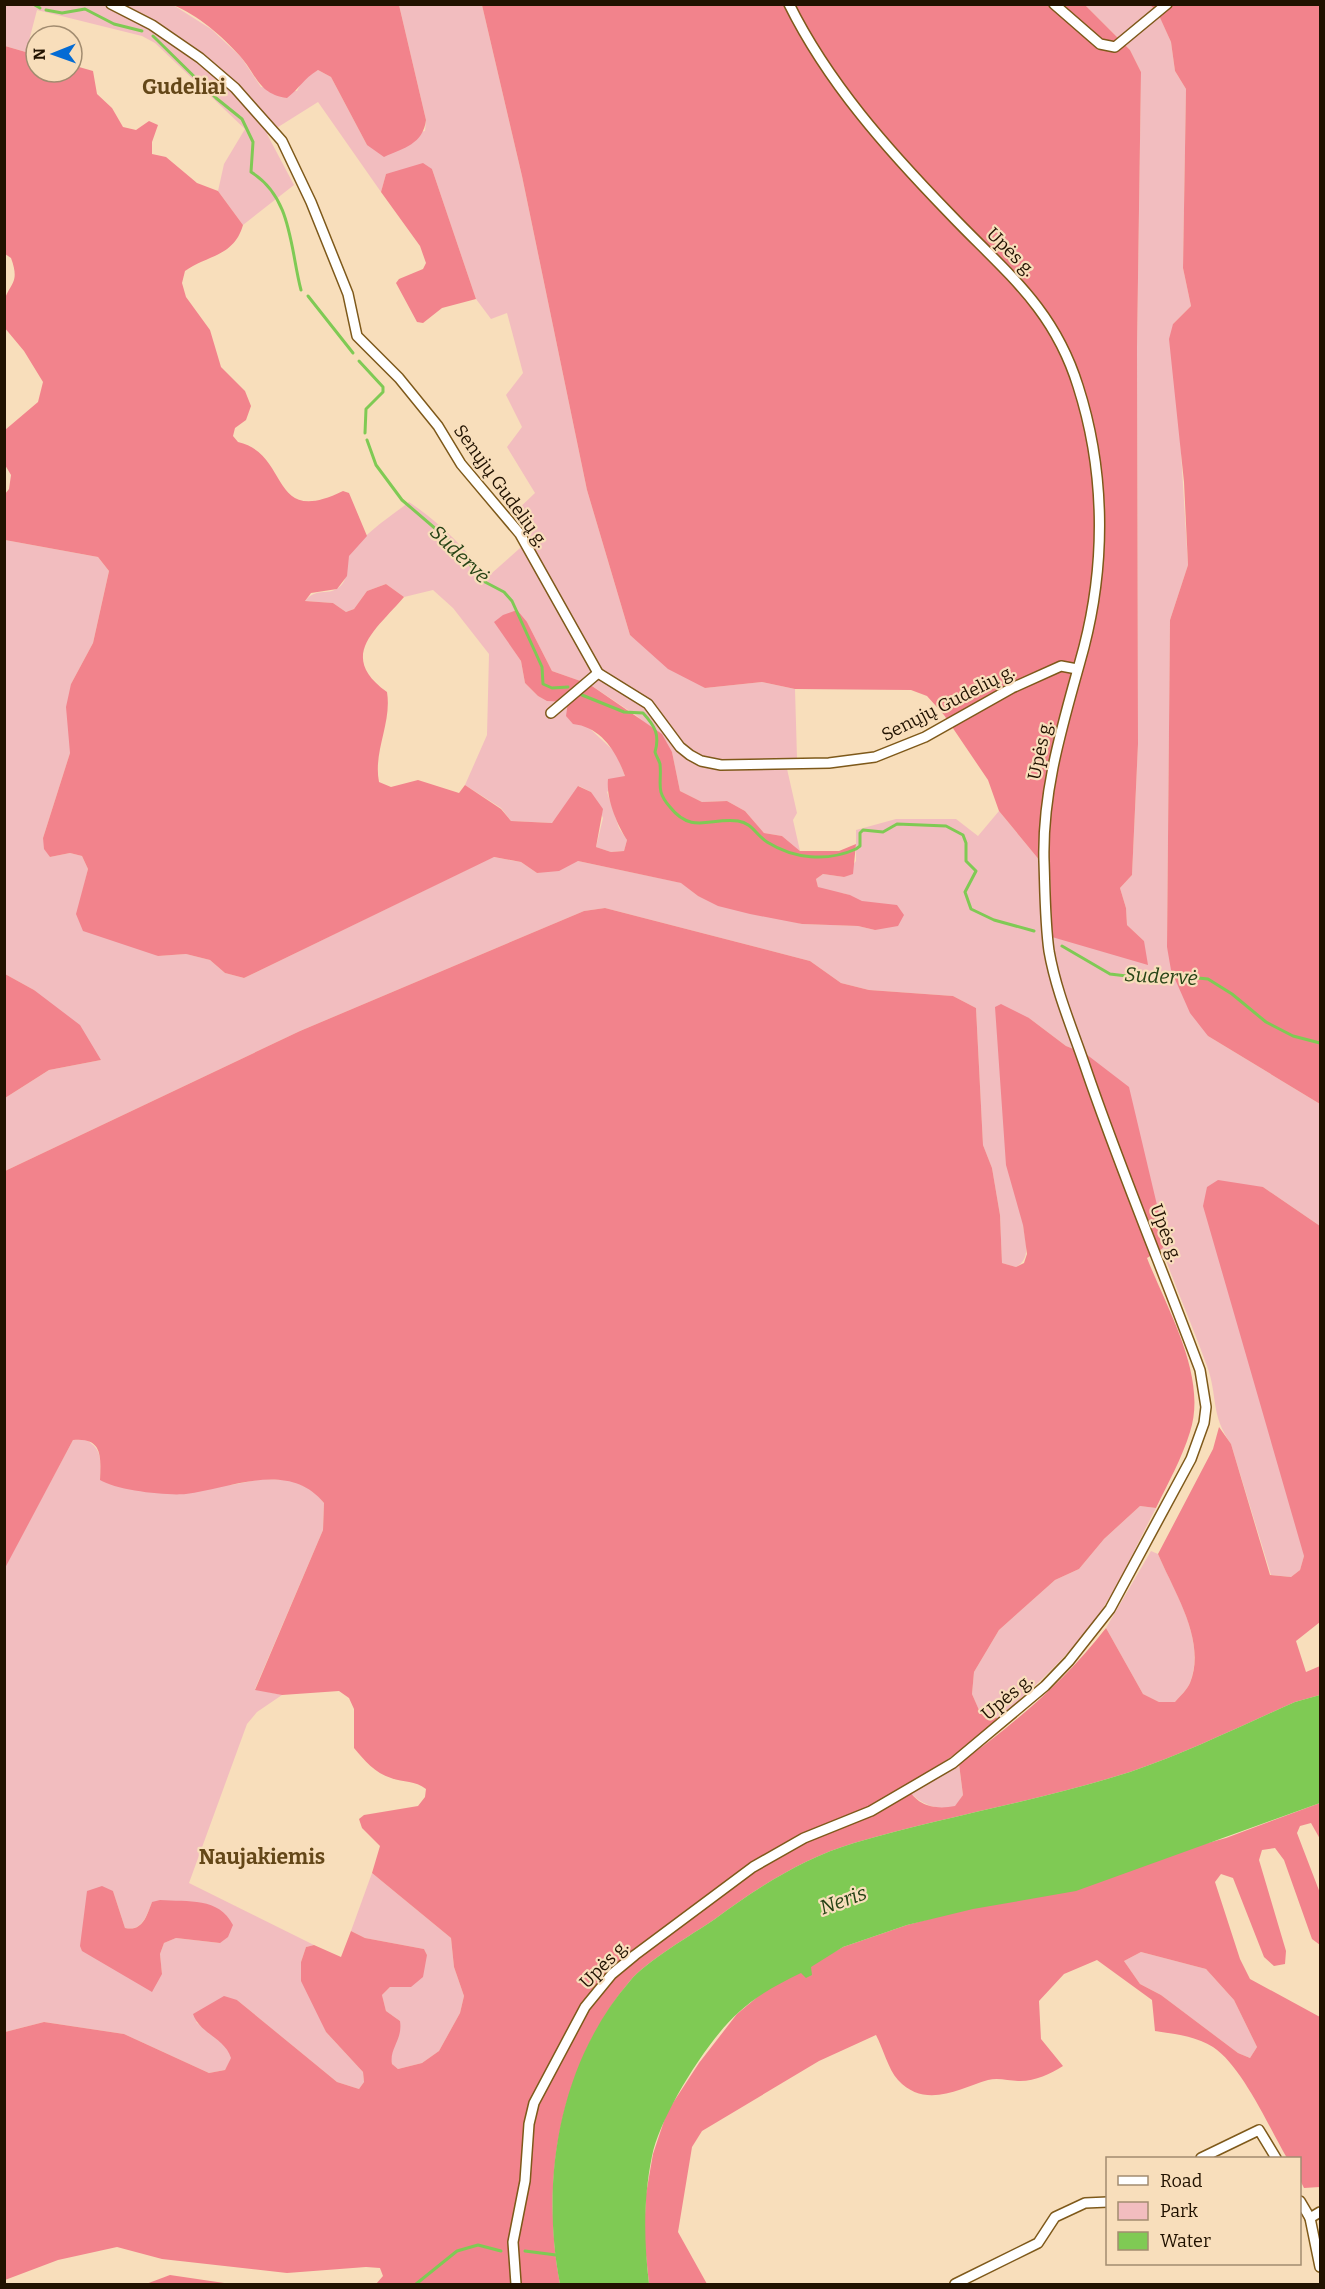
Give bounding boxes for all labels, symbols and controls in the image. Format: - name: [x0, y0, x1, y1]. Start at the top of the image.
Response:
- north arrow: [24, 24, 84, 84]
- text: N: [30, 48, 49, 61]
- district label: Gudeliai: [142, 74, 226, 100]
- street label: Upės g.: [982, 223, 1040, 281]
- street label: Senųjų Gudelių g.: [449, 420, 553, 552]
- water label: Sudervė: [425, 520, 495, 588]
- street label: Senųjų Gudelių g.: [878, 660, 1018, 746]
- street label: Upės g.: [1023, 718, 1057, 782]
- water label: Sudervė: [1124, 962, 1198, 990]
- street label: Upės g.: [1145, 1201, 1187, 1265]
- street label: Upės g.: [977, 1669, 1037, 1725]
- district label: Naujakiemis: [199, 1844, 325, 1870]
- water label: Neris: [816, 1880, 870, 1920]
- street label: Upės g.: [575, 1935, 633, 1993]
- legend: [1106, 2157, 1301, 2265]
- text: Road: [1160, 2170, 1203, 2192]
- text: Park: [1160, 2200, 1199, 2222]
- text: Water: [1160, 2230, 1211, 2252]

